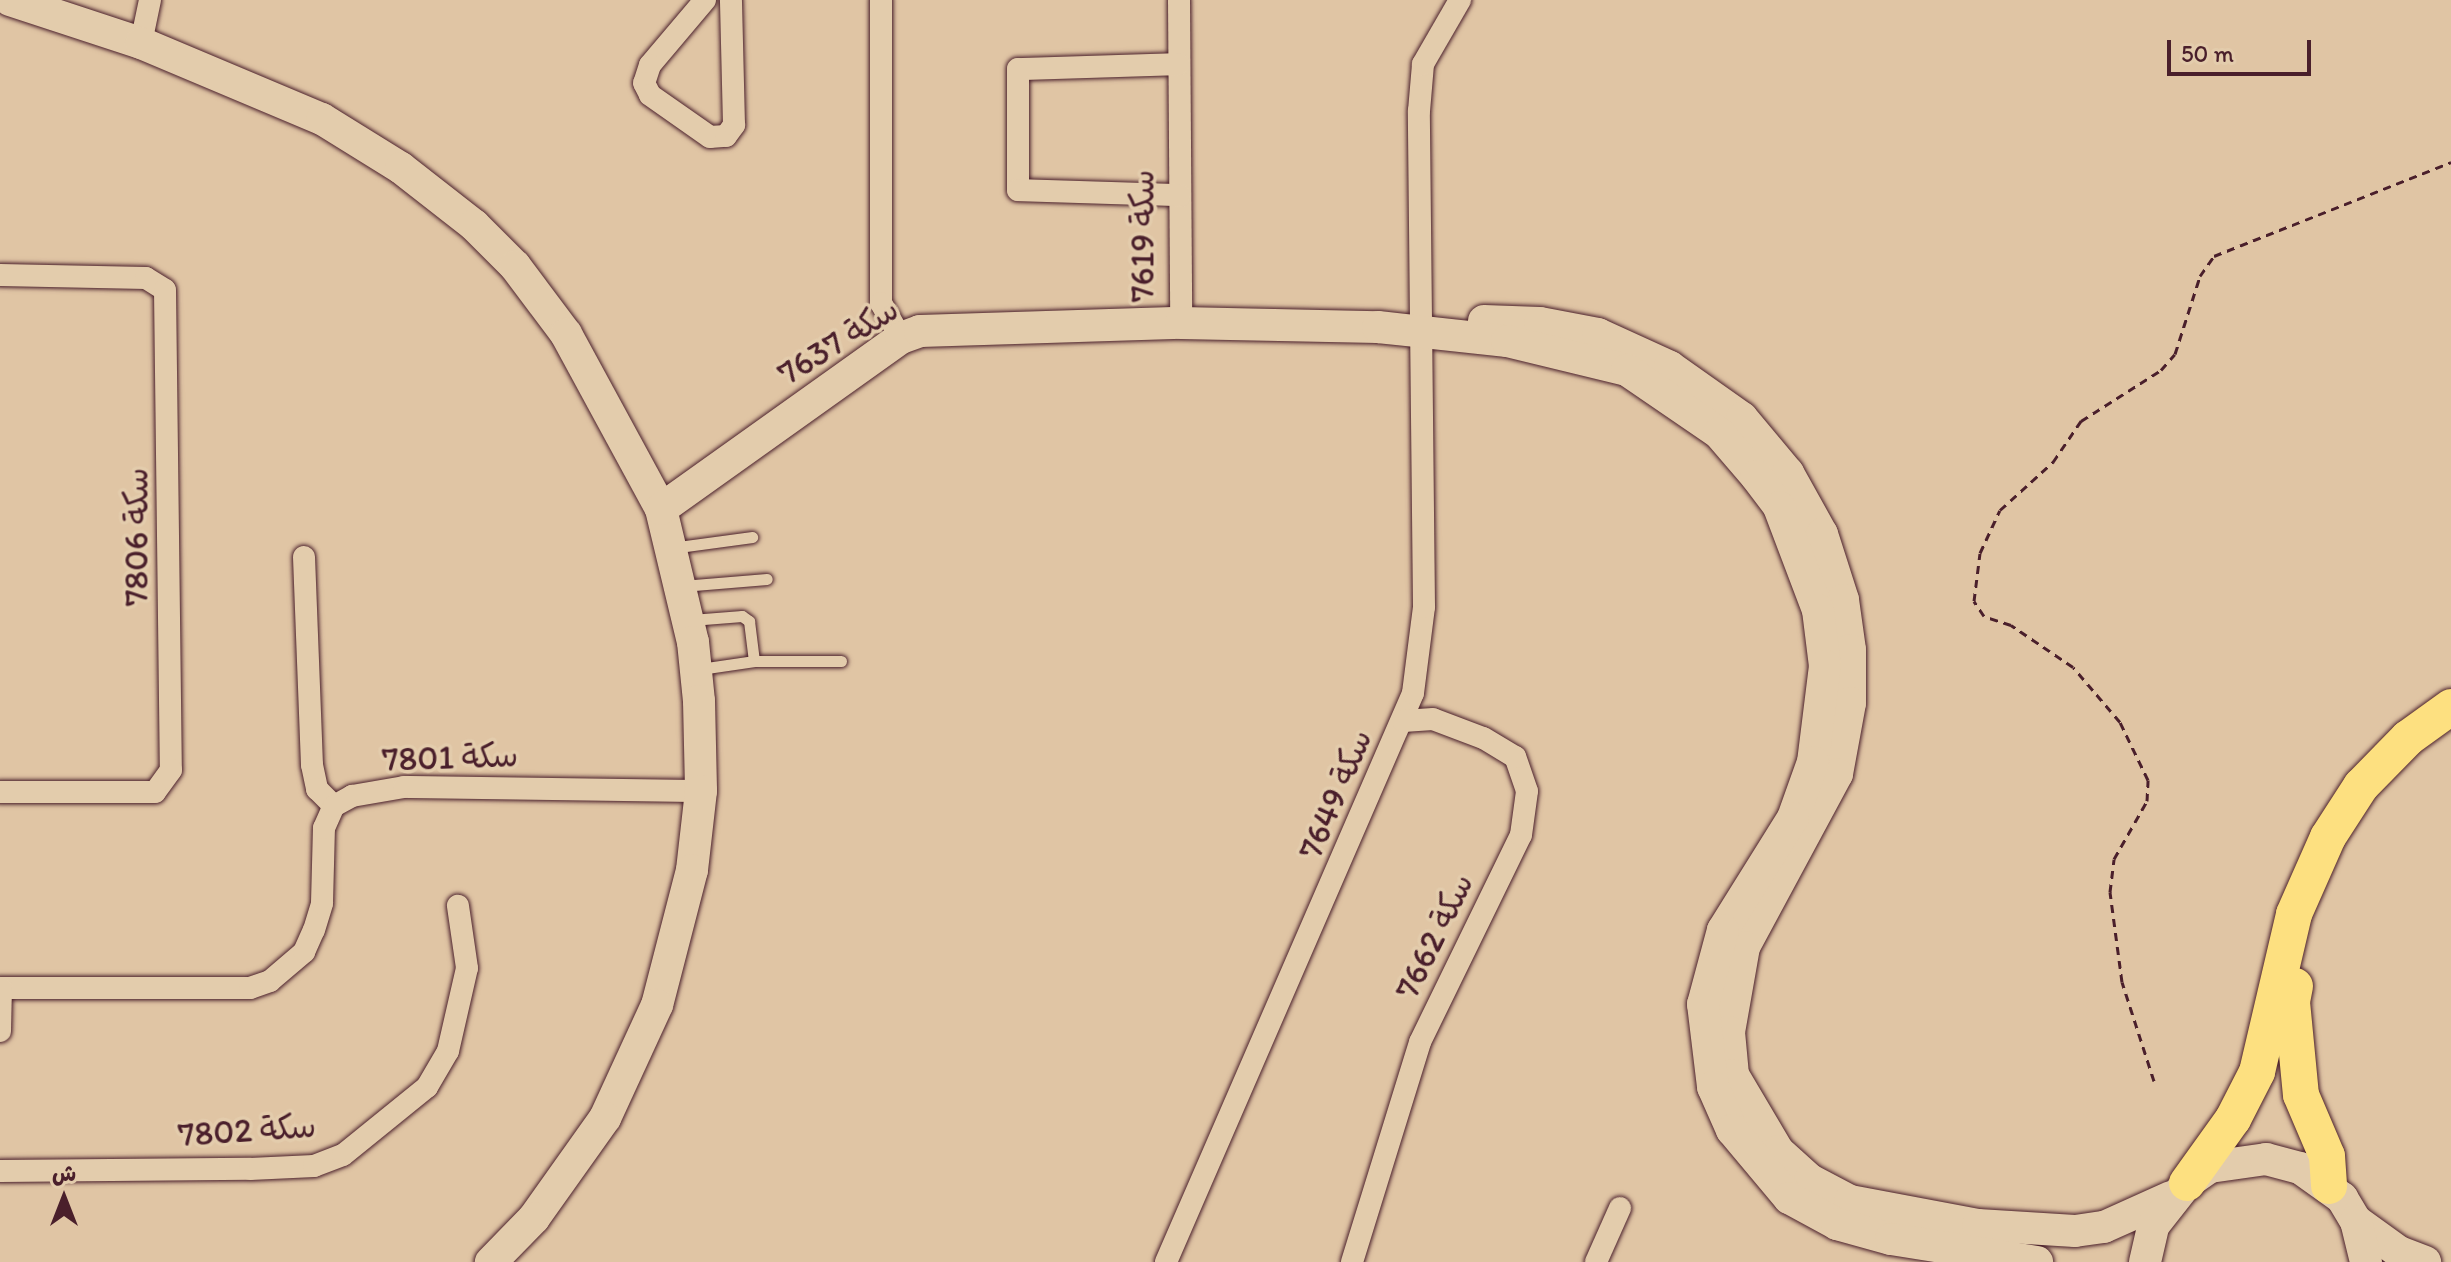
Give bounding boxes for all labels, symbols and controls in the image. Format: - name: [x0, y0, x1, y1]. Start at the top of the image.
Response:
- scale bar: [2171, 24, 2315, 74]
- text: 50 m: [2181, 39, 2234, 68]
- street label: سكة 7619: [1122, 170, 1162, 302]
- street label: سكة 7637: [770, 288, 906, 394]
- street label: سكة 7806: [116, 468, 156, 606]
- street label: سكة 7649: [1289, 723, 1381, 865]
- street label: سكة 7801: [381, 734, 519, 780]
- street label: سكة 7662: [1386, 866, 1482, 1006]
- street label: سكة 7802: [176, 1105, 318, 1155]
- north arrow: [24, 1158, 104, 1238]
- text: ش: [52, 1160, 76, 1187]

